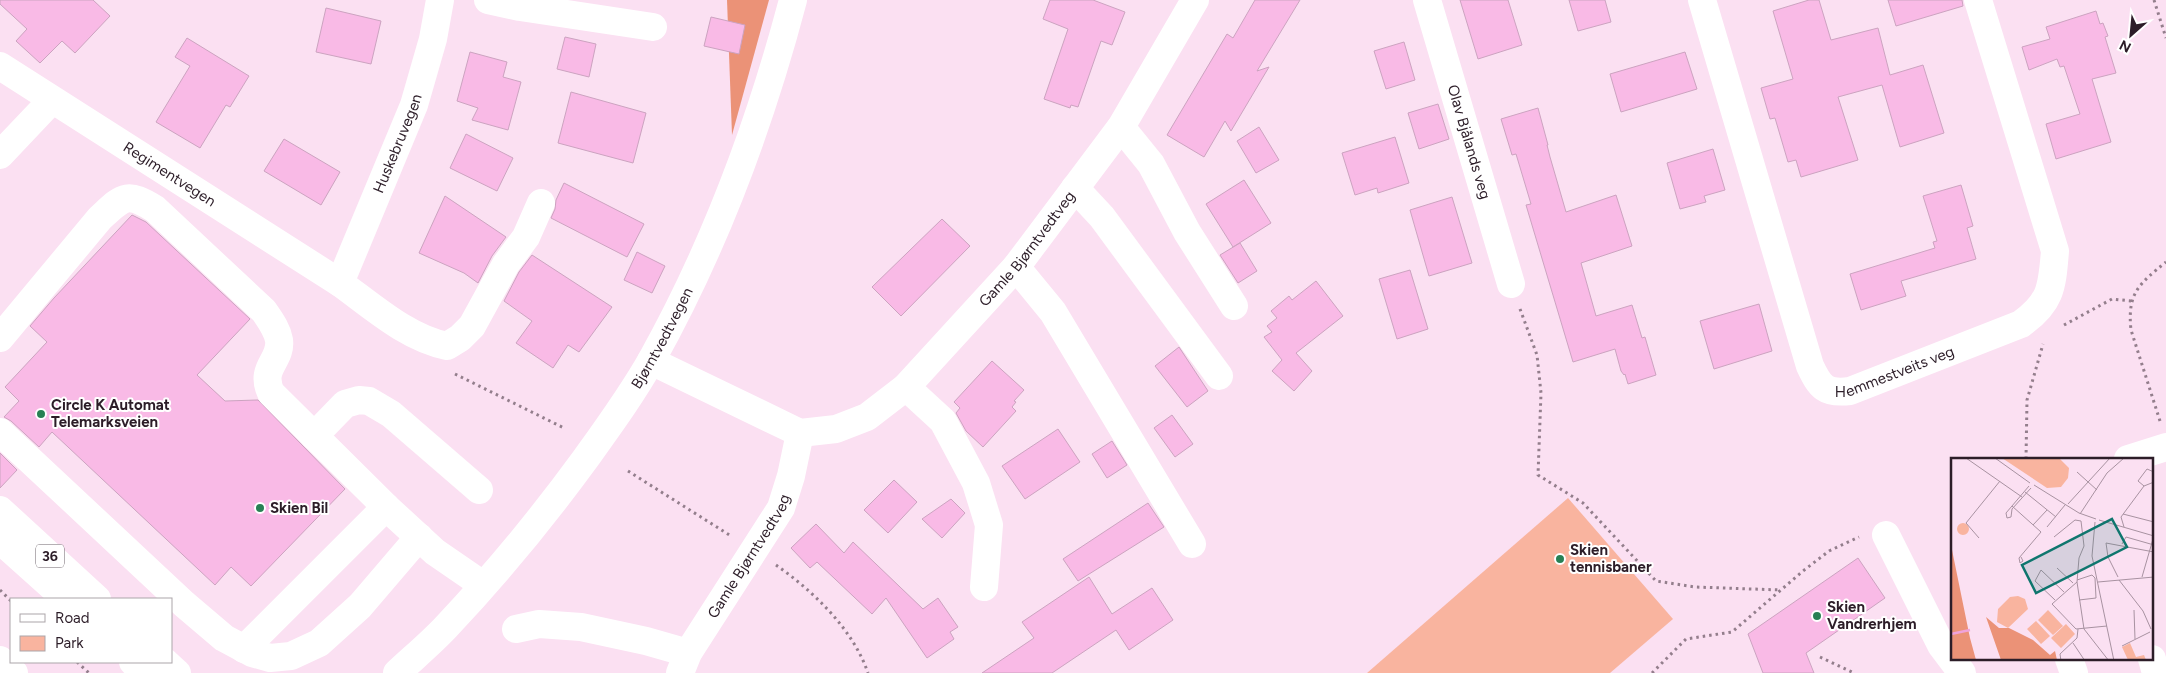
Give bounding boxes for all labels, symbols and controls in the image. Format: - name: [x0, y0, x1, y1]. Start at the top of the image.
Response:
- north arrow: [2106, 10, 2156, 60]
- text: N: [2117, 36, 2134, 56]
- street label: Olav Bjålands veg: [1444, 83, 1494, 201]
- street label: Huskebruvegen: [369, 92, 426, 196]
- street label: Regimentvegen: [120, 138, 219, 210]
- street label: Gamle Bjørntvedtveg: [975, 188, 1079, 310]
- street label: Bjørntvedtvegen: [627, 285, 697, 392]
- street label: Hemmestveits veg: [1835, 342, 1957, 401]
- place label: Circle K Automat Telemarksveien: [51, 396, 170, 431]
- marker: Circle K Automat Telemarksveien: [35, 408, 47, 420]
- inset map: [1951, 458, 2154, 660]
- street label: Gamle Bjørntvedtveg: [704, 492, 794, 622]
- place label: Skien Bil: [270, 499, 328, 517]
- marker: Skien Bil: [254, 502, 266, 514]
- place label: Skien tennisbaner: [1570, 541, 1652, 576]
- road number: 36: [36, 544, 64, 568]
- marker: Skien tennisbaner: [1554, 553, 1566, 565]
- legend: [10, 598, 172, 663]
- place label: Skien Vandrerhjem: [1827, 598, 1917, 633]
- text: Road: [55, 609, 90, 627]
- marker: Skien Vandrerhjem: [1811, 610, 1823, 622]
- text: Park: [55, 634, 84, 652]

